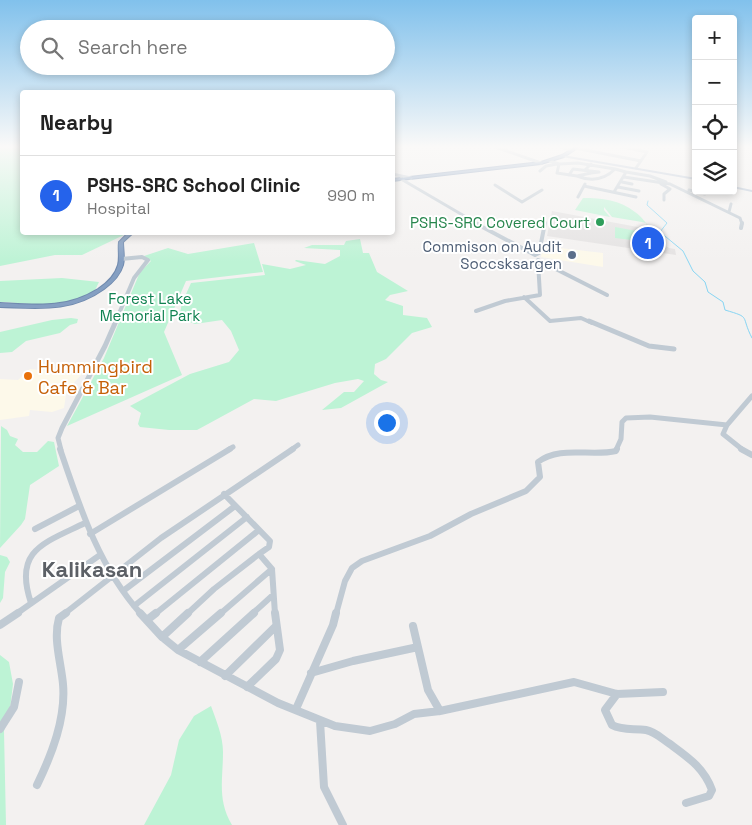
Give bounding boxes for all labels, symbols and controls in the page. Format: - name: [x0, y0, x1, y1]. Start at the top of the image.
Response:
- map controls: [692, 15, 737, 195]
- button: +: [692, 15, 737, 60]
- search box: [20, 20, 395, 75]
- icon: search: [38, 34, 66, 62]
- text: Search here: [78, 35, 188, 60]
- button: −: [692, 60, 737, 105]
- button: locate: [692, 105, 737, 150]
- text: Nearby: [40, 109, 113, 136]
- button: layers: [692, 150, 737, 195]
- text: PSHS-SRC School Clinic: [87, 173, 301, 198]
- text: 1: [52, 185, 60, 206]
- text: 990 m: [327, 185, 375, 206]
- text: Hospital: [87, 198, 150, 219]
- place label: PSHS-SRC Covered Court: [410, 213, 590, 232]
- marker: PSHS-SRC Covered Court: [594, 216, 606, 228]
- pin: 1: [632, 224, 664, 262]
- place label: Commison on Audit Soccsksargen: [422, 237, 562, 273]
- marker: Commison on Audit Soccsksargen: [566, 249, 578, 261]
- park label: Forest Lake Memorial Park: [100, 289, 200, 325]
- place label: Hummingbird Cafe & Bar: [38, 355, 153, 399]
- marker: Hummingbird Cafe & Bar: [22, 370, 34, 382]
- your location: [374, 410, 400, 436]
- district label: Kalikasan: [42, 555, 142, 583]

